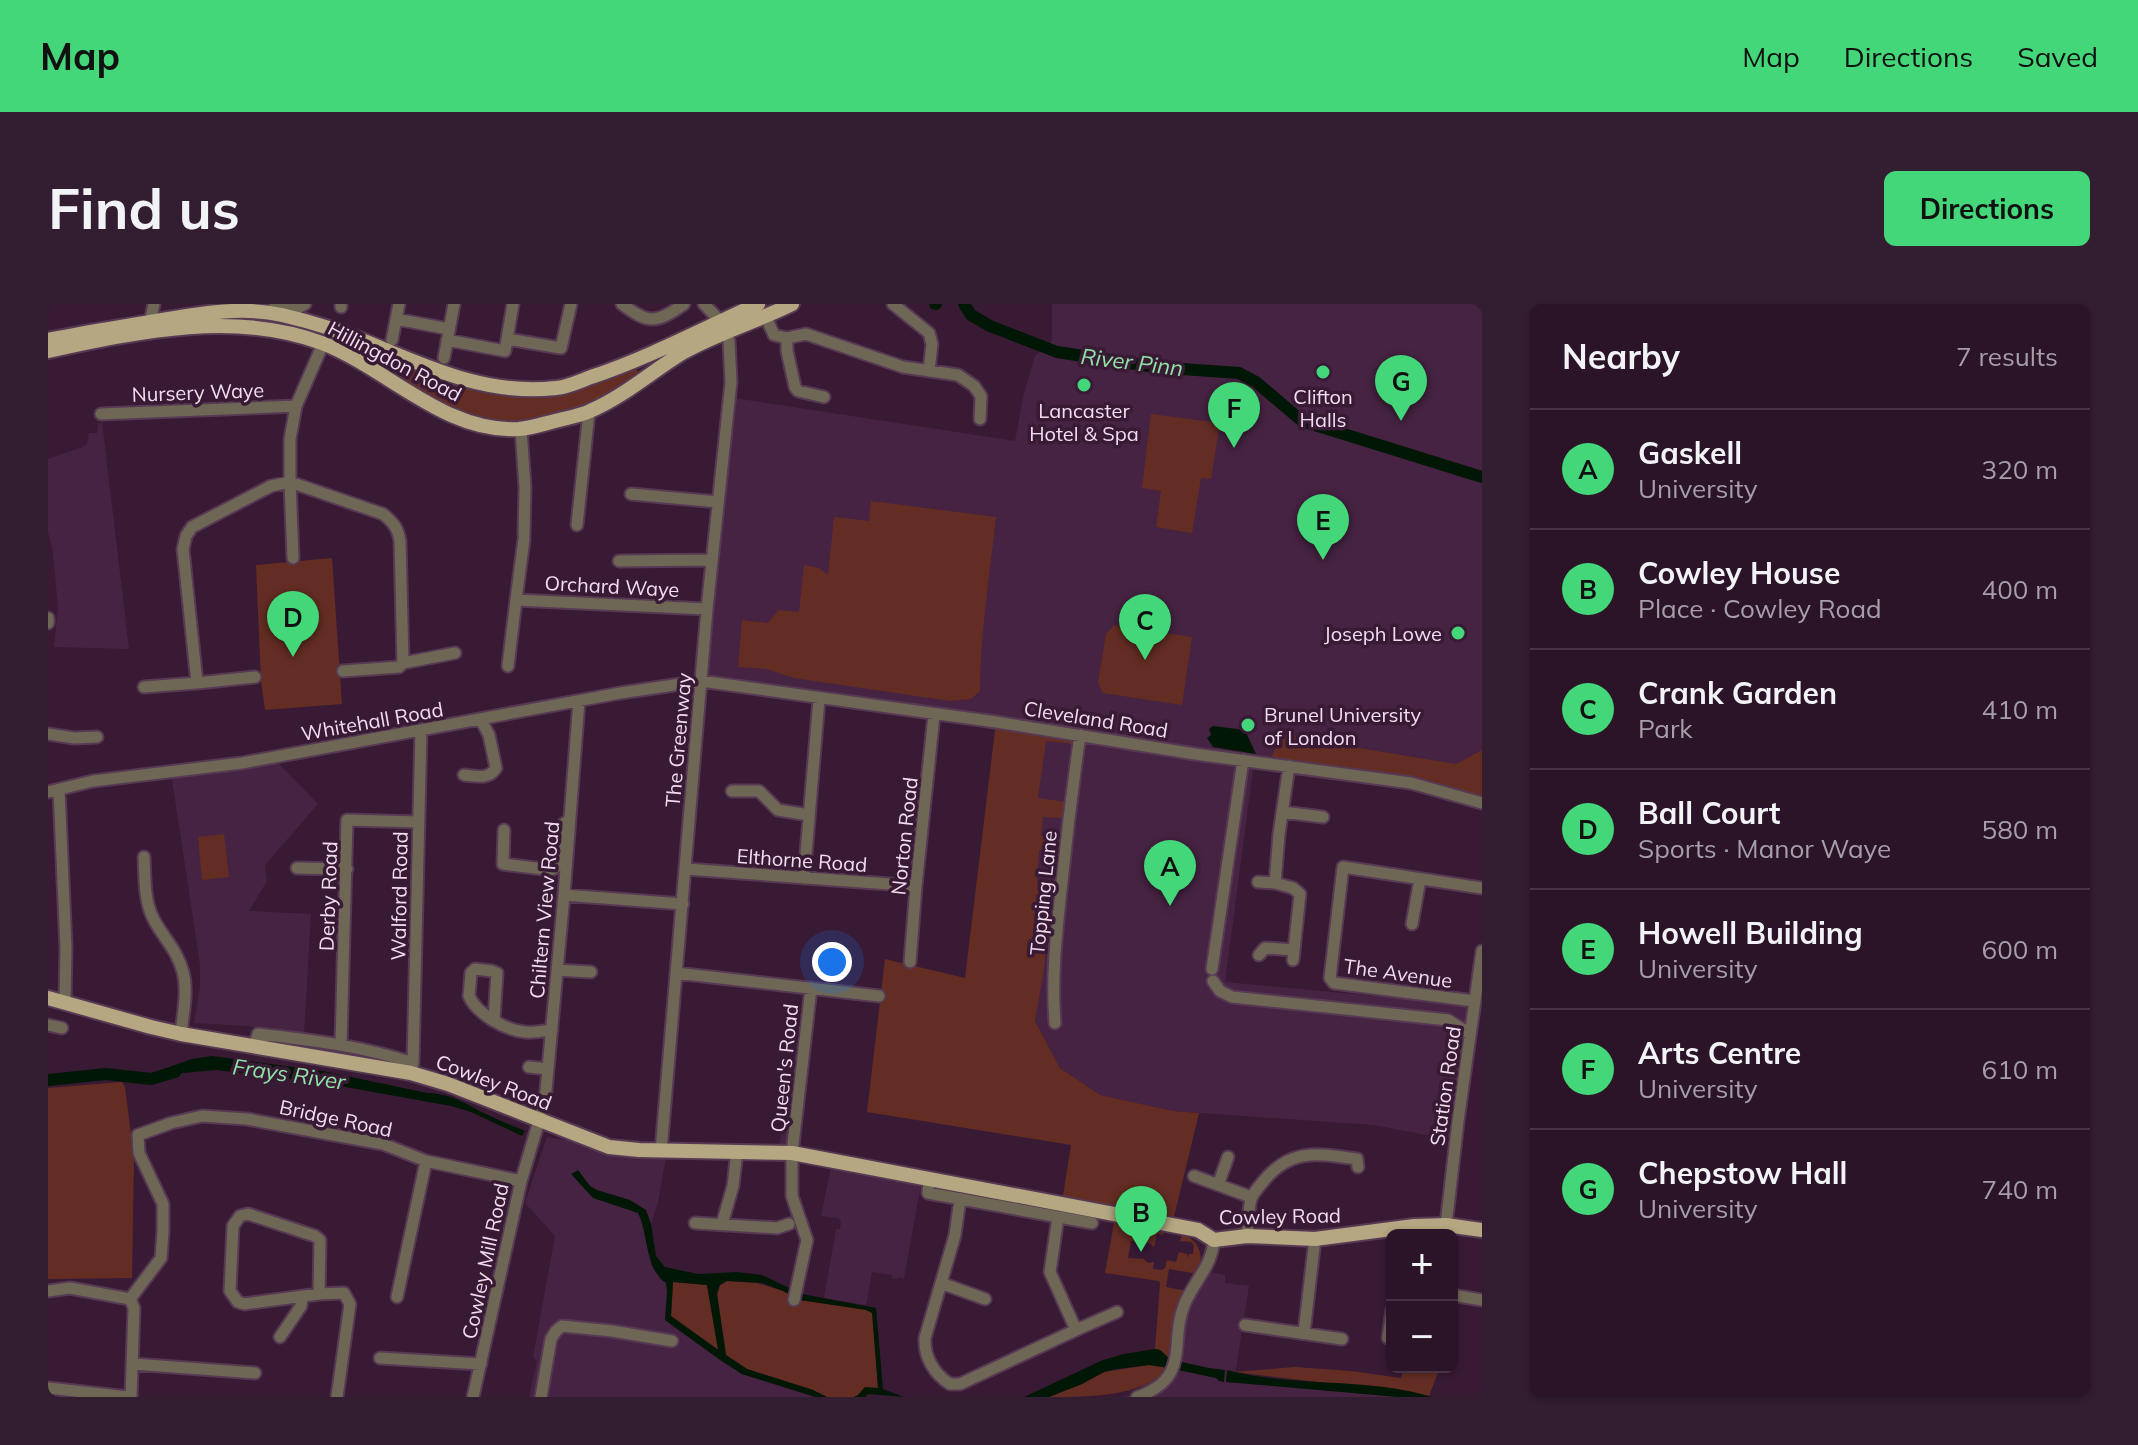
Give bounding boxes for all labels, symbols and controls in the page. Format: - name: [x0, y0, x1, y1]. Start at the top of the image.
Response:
- text: Map: [40, 32, 120, 80]
- text: Map: [1742, 39, 1800, 74]
- text: Directions: [1844, 39, 1973, 74]
- text: Saved: [2017, 39, 2098, 74]
- button: Directions: [1884, 171, 2090, 246]
- text: Find us: [48, 173, 240, 243]
- street label: Hillingdon Road: [324, 315, 466, 407]
- text: Nearby: [1562, 335, 1680, 378]
- text: 7 results: [1956, 340, 2058, 373]
- water label: River Pinn: [1079, 342, 1185, 382]
- pin: G: [1375, 355, 1427, 421]
- marker: Clifton Halls: [1314, 363, 1332, 381]
- marker: Lancaster Hotel & Spa: [1075, 376, 1093, 394]
- street label: Nursery Waye: [131, 377, 265, 407]
- pin: F: [1208, 382, 1260, 448]
- place label: Clifton Halls: [1293, 384, 1353, 432]
- place label: Lancaster Hotel & Spa: [1029, 398, 1139, 446]
- text: Gaskell: [1638, 434, 1742, 472]
- text: A: [1578, 453, 1598, 486]
- text: 320 m: [1982, 453, 2058, 486]
- text: University: [1638, 472, 1758, 505]
- pin: E: [1297, 494, 1349, 560]
- text: Cowley House: [1638, 554, 1840, 592]
- street label: Orchard Waye: [544, 570, 680, 602]
- text: B: [1579, 573, 1597, 606]
- text: 400 m: [1982, 573, 2058, 606]
- pin: D: [267, 591, 319, 657]
- text: Place · Cowley Road: [1638, 592, 1882, 625]
- pin: C: [1119, 594, 1171, 660]
- place label: Joseph Lowe: [1324, 621, 1442, 646]
- marker: Joseph Lowe: [1449, 624, 1467, 642]
- street label: The Greenway: [660, 671, 696, 808]
- text: Crank Garden: [1638, 674, 1837, 712]
- text: C: [1579, 693, 1597, 726]
- text: 410 m: [1982, 693, 2058, 726]
- street label: Cleveland Road: [1022, 695, 1170, 743]
- street label: Whitehall Road: [299, 696, 445, 746]
- place label: Brunel University of London: [1264, 702, 1421, 750]
- text: Park: [1638, 712, 1693, 745]
- marker: Brunel University of London: [1239, 716, 1257, 734]
- street label: Norton Road: [885, 776, 923, 896]
- text: Ball Court: [1638, 794, 1780, 832]
- text: D: [1578, 813, 1598, 846]
- text: 580 m: [1982, 813, 2058, 846]
- street label: Chiltern View Road: [524, 820, 564, 1000]
- street label: Topping Lane: [1024, 829, 1062, 957]
- street label: Walford Road: [385, 831, 413, 961]
- text: Sports · Manor Waye: [1638, 832, 1891, 865]
- pin: A: [1144, 840, 1196, 906]
- street label: Derby Road: [314, 841, 342, 951]
- street label: Elthorne Road: [736, 843, 868, 877]
- text: Howell Building: [1638, 914, 1863, 952]
- text: E: [1580, 933, 1596, 966]
- text: 600 m: [1982, 933, 2058, 966]
- your location: [812, 942, 852, 982]
- text: University: [1638, 952, 1758, 985]
- street label: The Avenue: [1342, 953, 1454, 993]
- street label: Queen's Road: [765, 1003, 803, 1133]
- street label: Station Road: [1424, 1025, 1466, 1147]
- text: Arts Centre: [1638, 1034, 1801, 1072]
- street label: Cowley Road: [433, 1048, 555, 1116]
- water label: Frays River: [231, 1052, 348, 1096]
- text: F: [1581, 1053, 1595, 1086]
- text: 610 m: [1982, 1053, 2058, 1086]
- text: University: [1638, 1072, 1758, 1105]
- street label: Bridge Road: [277, 1094, 395, 1142]
- text: Chepstow Hall: [1638, 1154, 1847, 1192]
- text: G: [1578, 1173, 1598, 1206]
- text: 740 m: [1982, 1173, 2058, 1206]
- street label: Cowley Mill Road: [456, 1181, 514, 1341]
- pin: B: [1115, 1186, 1167, 1252]
- text: University: [1638, 1192, 1758, 1225]
- street label: Cowley Road: [1219, 1202, 1341, 1230]
- map controls: [1386, 1229, 1458, 1373]
- button: +: [1386, 1229, 1458, 1301]
- button: −: [1386, 1301, 1458, 1373]

